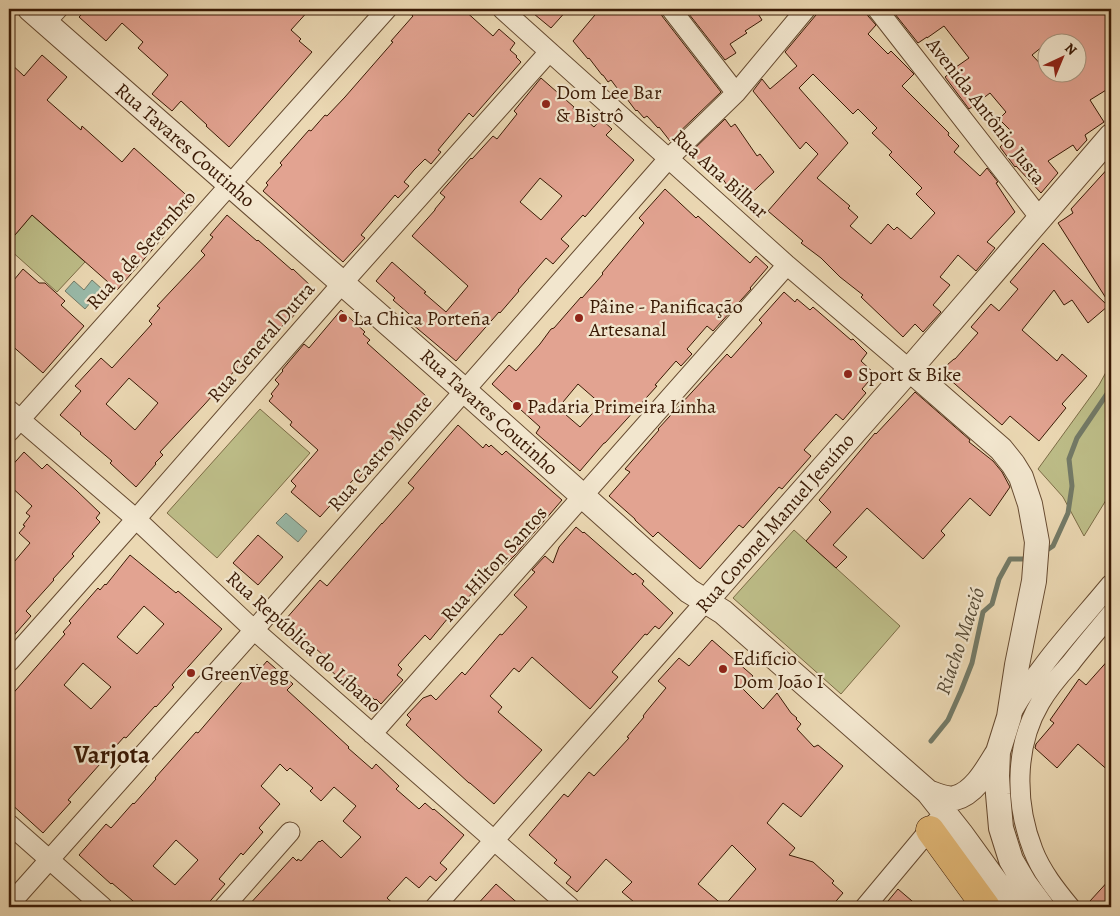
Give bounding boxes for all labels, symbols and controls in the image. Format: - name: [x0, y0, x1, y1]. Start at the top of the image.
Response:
- street label: Avenida Antônio Justa: [919, 31, 1052, 191]
- north arrow: [1038, 32, 1088, 82]
- text: N: [1060, 39, 1081, 59]
- street label: Rua Tavares Coutinho: [109, 77, 261, 213]
- place label: Dom Lee Bar & Bistrô: [556, 79, 662, 129]
- marker: Dom Lee Bar & Bistrô: [540, 98, 552, 110]
- street label: Rua Ana Bilhar: [666, 123, 774, 225]
- street label: Rua 8 de Setembro: [80, 184, 202, 316]
- street label: Rua General Dutra: [201, 275, 321, 408]
- place label: Pâine - Panificação Artesanal: [588, 293, 743, 343]
- place label: La Chica Porteña: [353, 305, 491, 332]
- marker: La Chica Porteña: [337, 312, 349, 324]
- marker: Pâine - Panificação Artesanal: [573, 312, 585, 324]
- street label: Rua Tavares Coutinho: [414, 343, 564, 481]
- place label: Sport & Bike: [858, 361, 961, 388]
- marker: Sport & Bike: [842, 368, 854, 380]
- street label: Rua Castro Monte: [322, 389, 438, 517]
- place label: Padaria Primeira Linha: [527, 393, 717, 420]
- marker: Padaria Primeira Linha: [511, 400, 523, 412]
- street label: Rua Coronel Manuel Jesuíno: [689, 427, 861, 619]
- street label: Rua Hilton Santos: [435, 500, 553, 628]
- street label: Rua República do Líbano: [220, 565, 388, 719]
- water label: Riacho Maceió: [929, 584, 991, 698]
- place label: Edifício Dom João I: [733, 645, 824, 695]
- place label: GreenVegg: [201, 660, 289, 687]
- marker: Edifício Dom João I: [717, 663, 729, 675]
- marker: GreenVegg: [185, 667, 197, 679]
- district label: Varjota: [73, 738, 150, 772]

